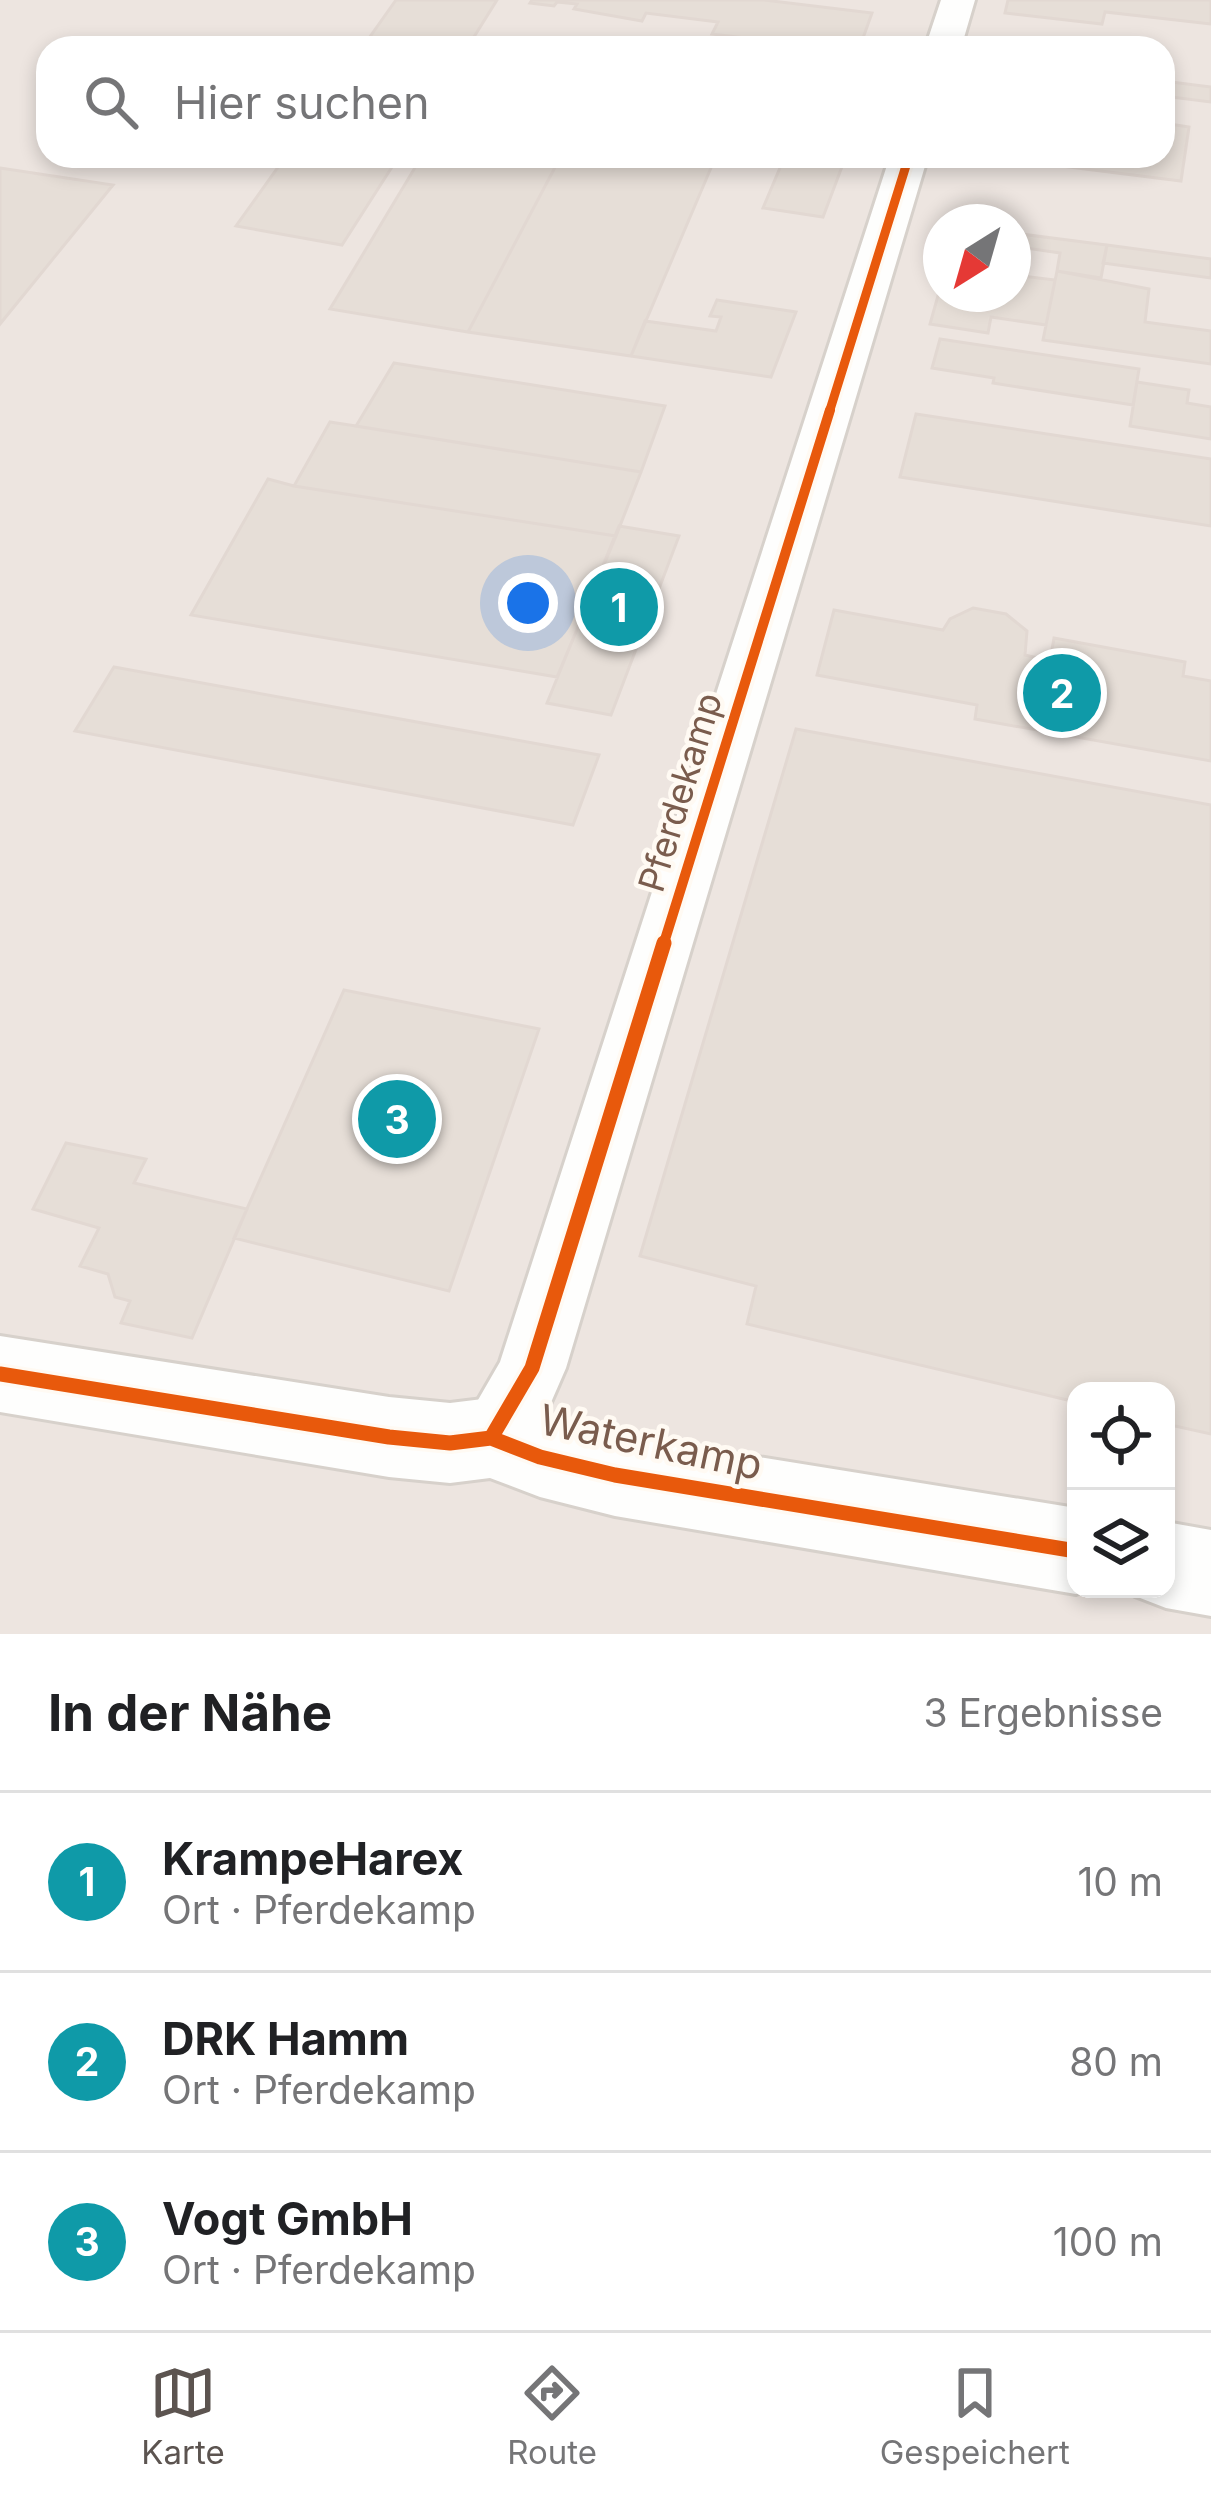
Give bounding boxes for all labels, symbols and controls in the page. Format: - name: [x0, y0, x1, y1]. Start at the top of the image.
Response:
- search box: [36, 36, 1175, 168]
- icon: search: [78, 69, 144, 135]
- text: Hier suchen: [174, 75, 430, 130]
- north arrow: [923, 204, 1031, 312]
- pin: 1: [580, 562, 658, 652]
- your location: [498, 573, 558, 633]
- pin: 2: [1023, 648, 1101, 738]
- street label: Pferdekamp: [629, 687, 731, 897]
- pin: 3: [358, 1074, 436, 1164]
- map controls: [1067, 1382, 1175, 1598]
- button: locate: [1067, 1382, 1175, 1490]
- street label: Waterkamp: [535, 1393, 767, 1490]
- button: layers: [1067, 1490, 1175, 1598]
- text: In der Nähe: [48, 1682, 332, 1743]
- text: 3 Ergebnisse: [924, 1689, 1163, 1736]
- text: KrampeHarex: [162, 1831, 463, 1886]
- text: 1: [79, 1858, 95, 1905]
- text: 10 m: [1077, 1858, 1163, 1905]
- text: Ort · Pferdekamp: [162, 1886, 476, 1933]
- text: DRK Hamm: [162, 2011, 409, 2066]
- text: 2: [75, 2038, 99, 2085]
- text: 80 m: [1069, 2038, 1163, 2085]
- text: Ort · Pferdekamp: [162, 2066, 476, 2113]
- text: Vogt GmbH: [162, 2191, 413, 2246]
- text: 3: [74, 2218, 100, 2265]
- text: 100 m: [1053, 2218, 1163, 2265]
- text: Ort · Pferdekamp: [162, 2246, 476, 2293]
- tab: Karte: [141, 2360, 225, 2472]
- tab: Route: [507, 2360, 597, 2472]
- tab: Gespeichert: [880, 2360, 1070, 2472]

